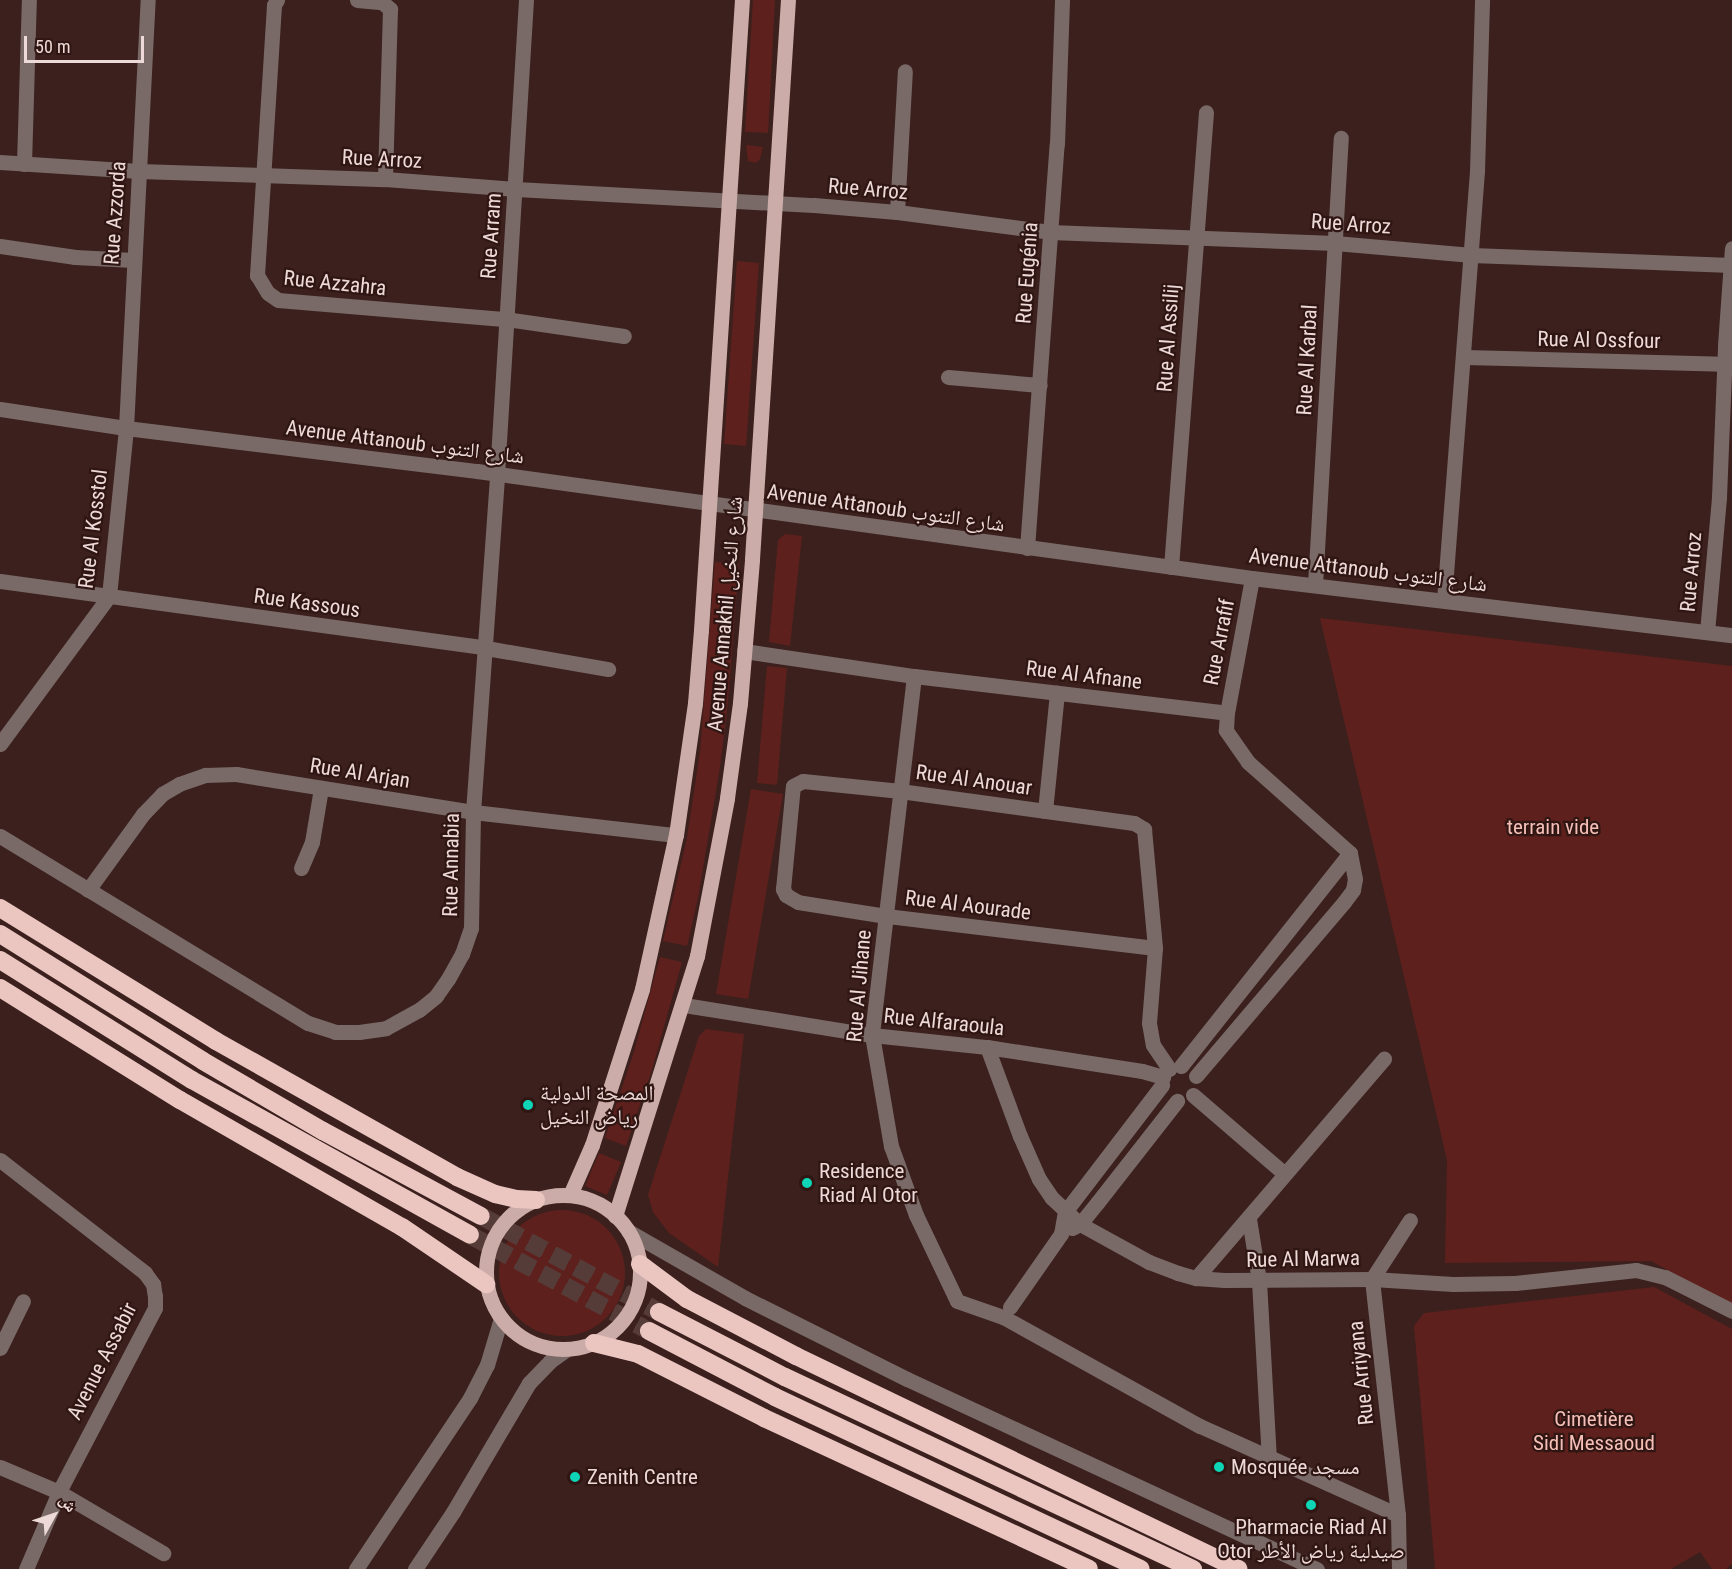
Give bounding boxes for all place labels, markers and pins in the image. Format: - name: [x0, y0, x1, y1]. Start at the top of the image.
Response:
- place label: المصحة الدولية رياض النخيل: [540, 1080, 653, 1130]
- marker: المصحة الدولية رياض النخيل: [521, 1098, 535, 1112]
- place label: Residence Riad Al Otor: [819, 1158, 918, 1208]
- marker: Residence Riad Al Otor: [800, 1176, 814, 1190]
- place label: Mosquée مسجد: [1231, 1454, 1360, 1480]
- marker: Mosquée مسجد: [1212, 1460, 1226, 1474]
- place label: Zenith Centre: [587, 1464, 698, 1490]
- marker: Zenith Centre: [568, 1470, 582, 1484]
- marker: Pharmacie Riad Al Otor صيدلية رياض الأطر: [1304, 1498, 1318, 1512]
- place label: Pharmacie Riad Al Otor صيدلية رياض الأطر: [1217, 1514, 1405, 1564]

